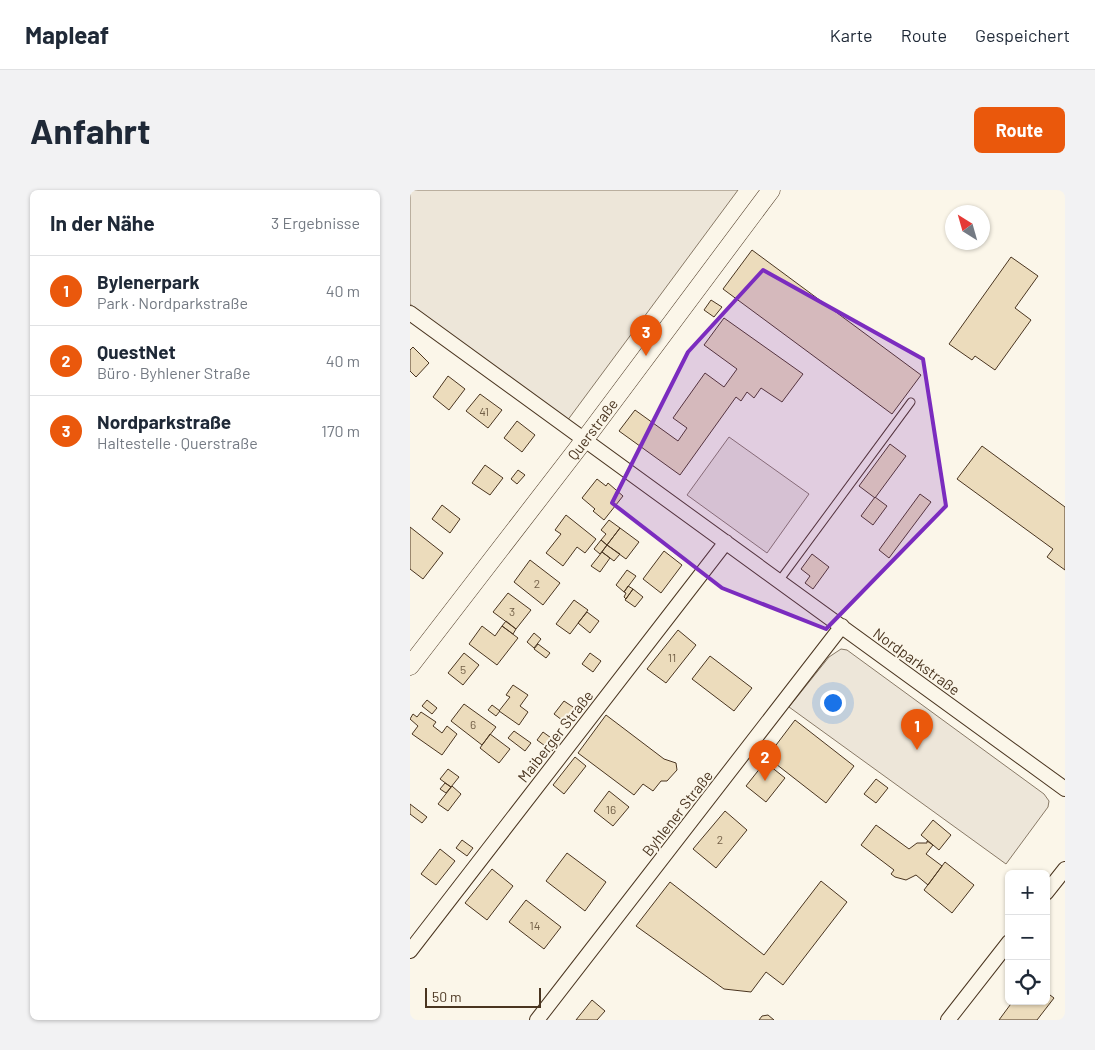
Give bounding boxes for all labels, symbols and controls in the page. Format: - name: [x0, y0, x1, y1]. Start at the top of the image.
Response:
- text: Mapleaf: [25, 20, 109, 49]
- text: Karte: [830, 24, 873, 46]
- text: Route: [901, 24, 947, 46]
- text: Gespeichert: [975, 24, 1070, 46]
- button: Route: [974, 107, 1065, 153]
- text: Anfahrt: [30, 109, 150, 151]
- north arrow: [945, 205, 990, 250]
- text: In der Nähe: [50, 210, 155, 235]
- text: 3 Ergebnisse: [271, 213, 360, 232]
- text: Bylenerpark: [97, 270, 200, 293]
- text: 1: [63, 281, 69, 300]
- text: 40 m: [326, 281, 360, 300]
- text: Park · Nordparkstraße: [97, 293, 248, 312]
- pin: 3: [630, 315, 662, 356]
- text: QuestNet: [97, 340, 176, 363]
- text: 2: [62, 351, 70, 370]
- text: 40 m: [326, 351, 360, 370]
- text: Büro · Byhlener Straße: [97, 363, 250, 382]
- street label: Querstraße: [563, 395, 621, 463]
- house number: 41: [479, 404, 489, 418]
- text: Nordparkstraße: [97, 410, 231, 433]
- text: 3: [62, 421, 70, 440]
- text: 170 m: [321, 421, 360, 440]
- text: Haltestelle · Querstraße: [97, 433, 258, 452]
- house number: 2: [534, 576, 540, 590]
- house number: 3: [509, 604, 515, 618]
- street label: Nordparkstraße: [870, 623, 964, 699]
- house number: 11: [668, 650, 676, 664]
- house number: 5: [460, 662, 466, 676]
- street label: Maiberger Straße: [514, 686, 596, 786]
- your location: [820, 690, 846, 716]
- pin: 1: [901, 709, 933, 750]
- house number: 6: [470, 717, 476, 731]
- pin: 2: [749, 740, 781, 781]
- street label: Byhlener Straße: [638, 767, 716, 859]
- house number: 16: [606, 802, 616, 816]
- house number: 2: [717, 832, 723, 846]
- map controls: [1005, 870, 1050, 1005]
- button: +: [1005, 870, 1050, 915]
- button: −: [1005, 915, 1050, 960]
- house number: 14: [530, 918, 540, 932]
- button: locate: [1005, 960, 1050, 1005]
- scale bar: [425, 985, 541, 1008]
- text: 50 m: [432, 988, 461, 1005]

